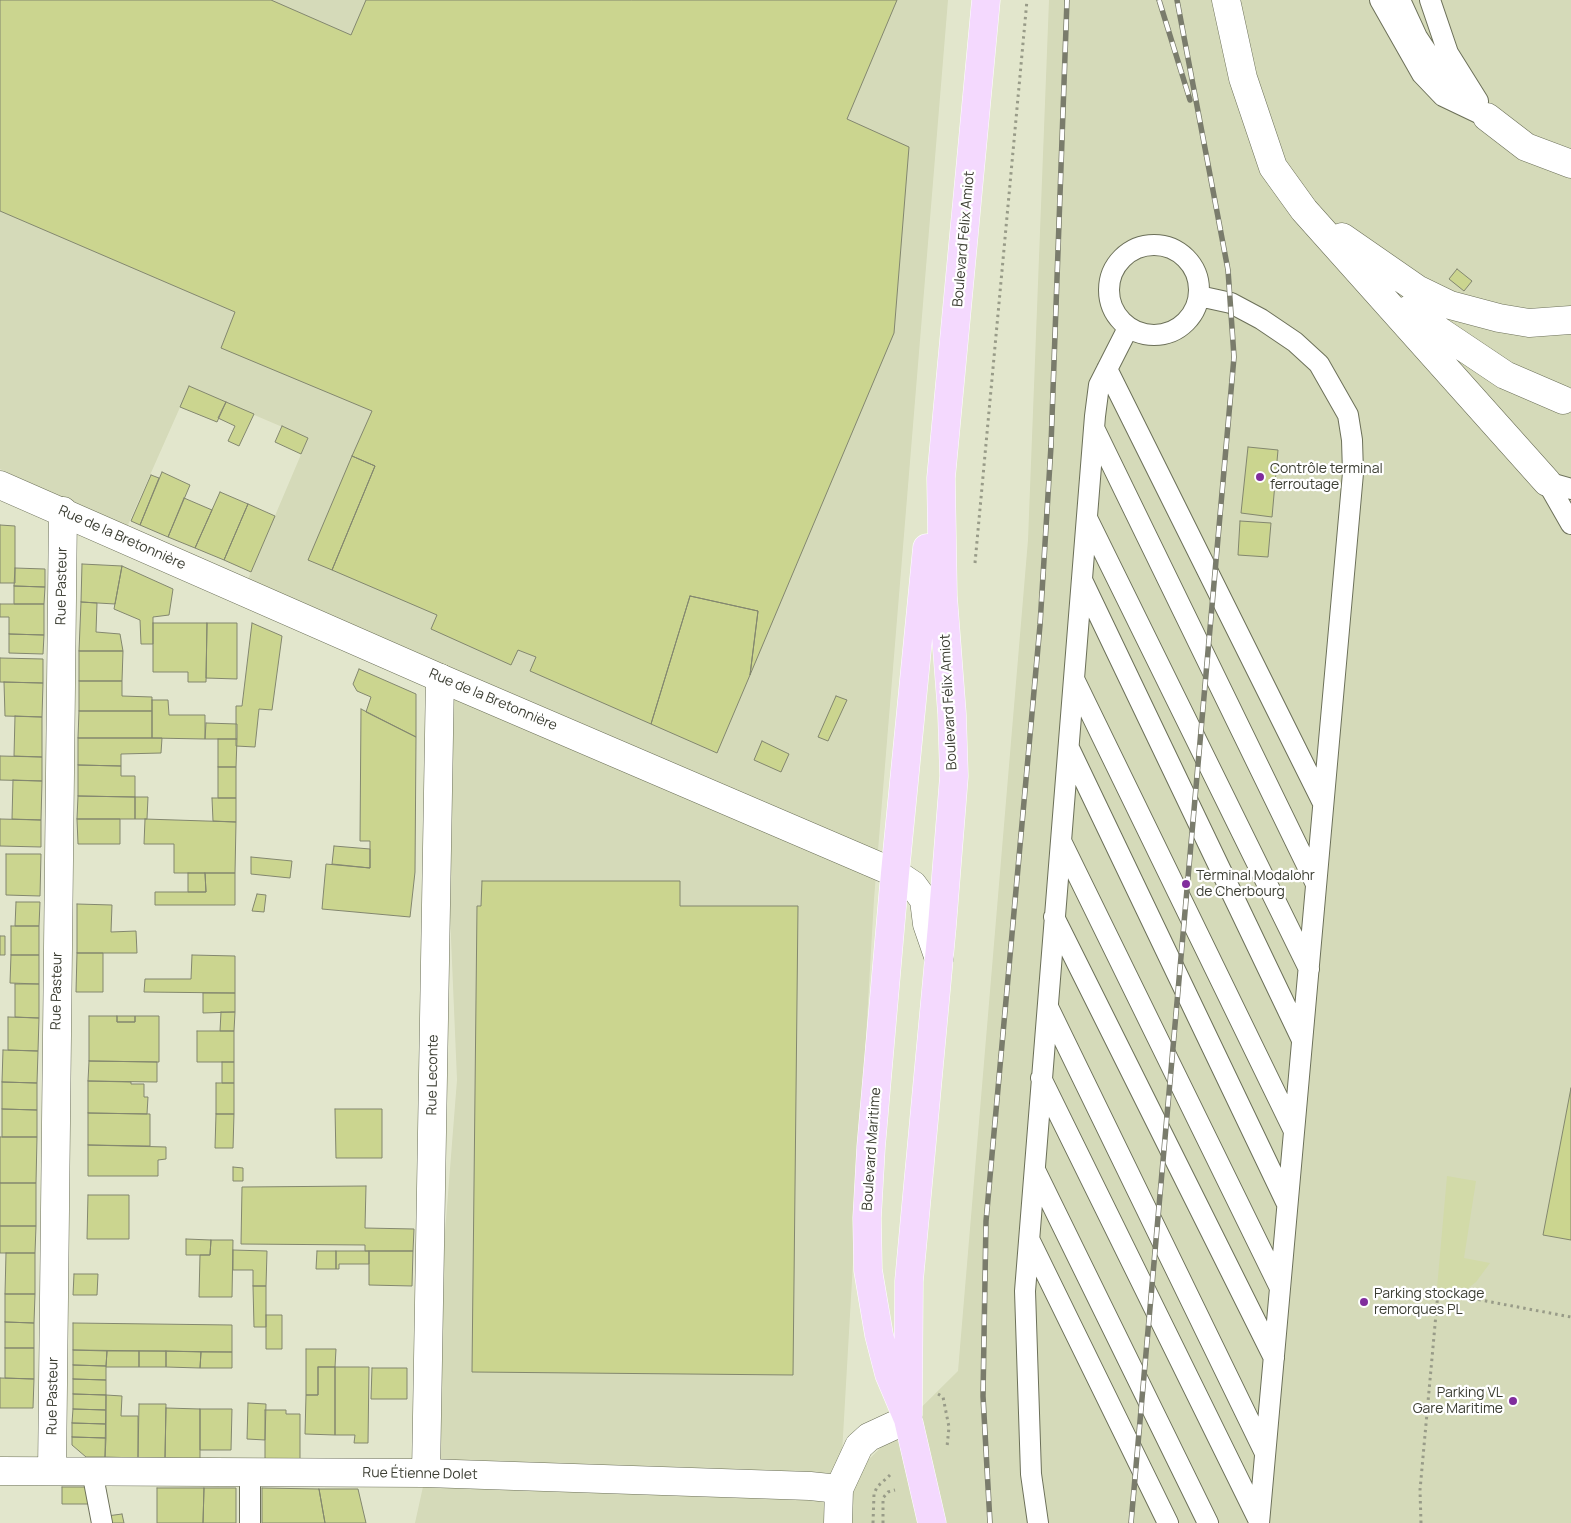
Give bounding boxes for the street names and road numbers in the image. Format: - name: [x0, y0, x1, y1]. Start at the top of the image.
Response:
- street label: Boulevard Félix Amiot: [950, 170, 978, 308]
- street label: Rue de la Bretonnière: [56, 502, 188, 574]
- street label: Rue Pasteur: [53, 547, 71, 625]
- street label: Boulevard Félix Amiot: [937, 633, 961, 771]
- street label: Rue de la Bretonnière: [426, 665, 560, 735]
- street label: Rue Pasteur: [48, 952, 66, 1030]
- street label: Rue Leconte: [424, 1034, 442, 1116]
- street label: Boulevard Maritime: [859, 1087, 885, 1211]
- street label: Rue Pasteur: [44, 1357, 62, 1435]
- street label: Rue Étienne Dolet: [362, 1465, 478, 1483]

